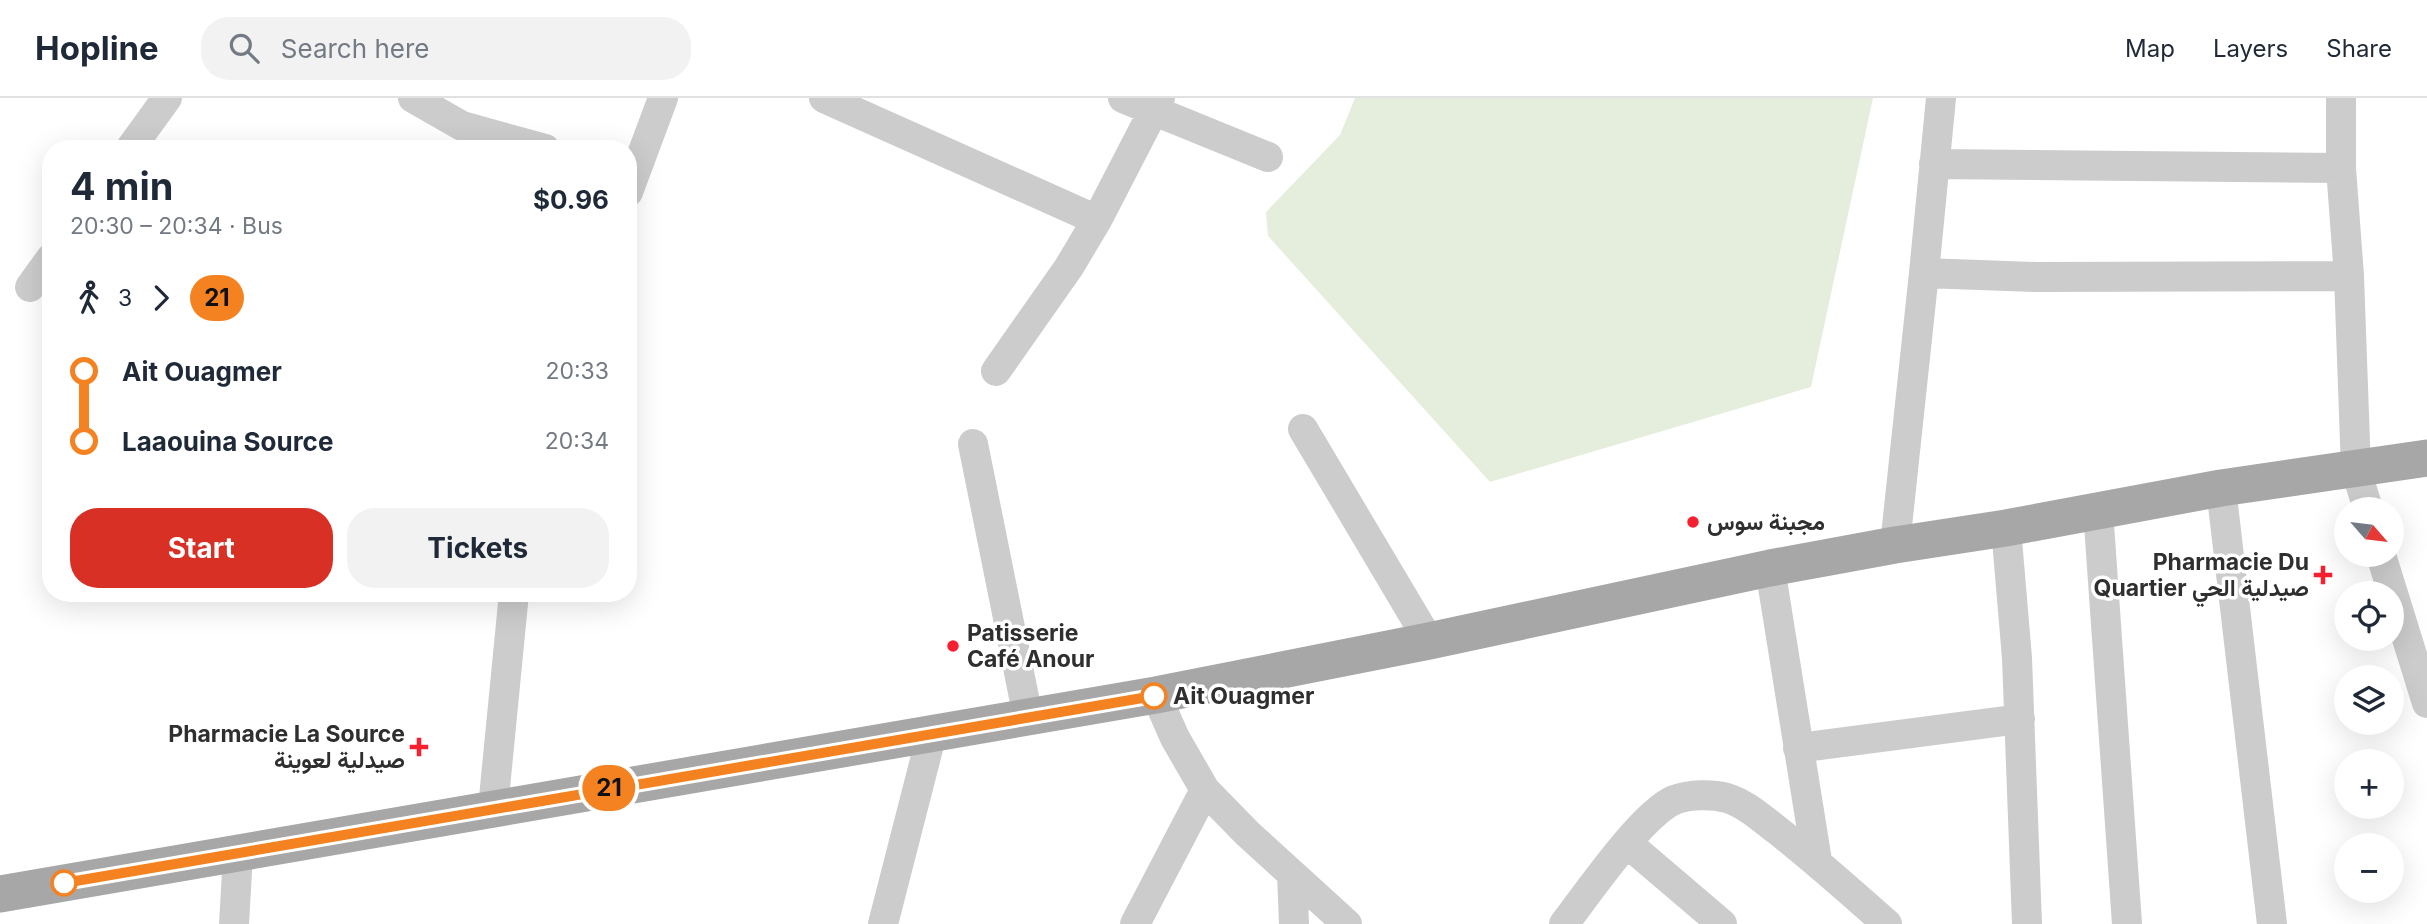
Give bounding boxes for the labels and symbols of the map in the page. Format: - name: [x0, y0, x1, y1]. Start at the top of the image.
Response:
- north arrow: [2334, 497, 2404, 567]
- place label: مجبنة سوس: [1707, 508, 1825, 537]
- marker: مجبنة سوس: [1685, 514, 1701, 530]
- place label: Pharmacie Du Quartier صيدلية الحي: [2094, 548, 2309, 608]
- marker: Pharmacie Du Quartier صيدلية الحي: [2315, 567, 2331, 583]
- place label: Patisserie Café Anour: [967, 619, 1094, 673]
- marker: Patisserie Café Anour: [945, 638, 961, 654]
- place label: Ait Ouagmer: [1173, 682, 1314, 710]
- marker: Ait Ouagmer: [1141, 683, 1167, 709]
- place label: Pharmacie La Source صيدلية لعوينة: [168, 720, 405, 775]
- marker: Pharmacie La Source صيدلية لعوينة: [411, 739, 427, 755]
- line badge: 21: [578, 765, 640, 811]
- unlabelled marker: [51, 870, 77, 896]

